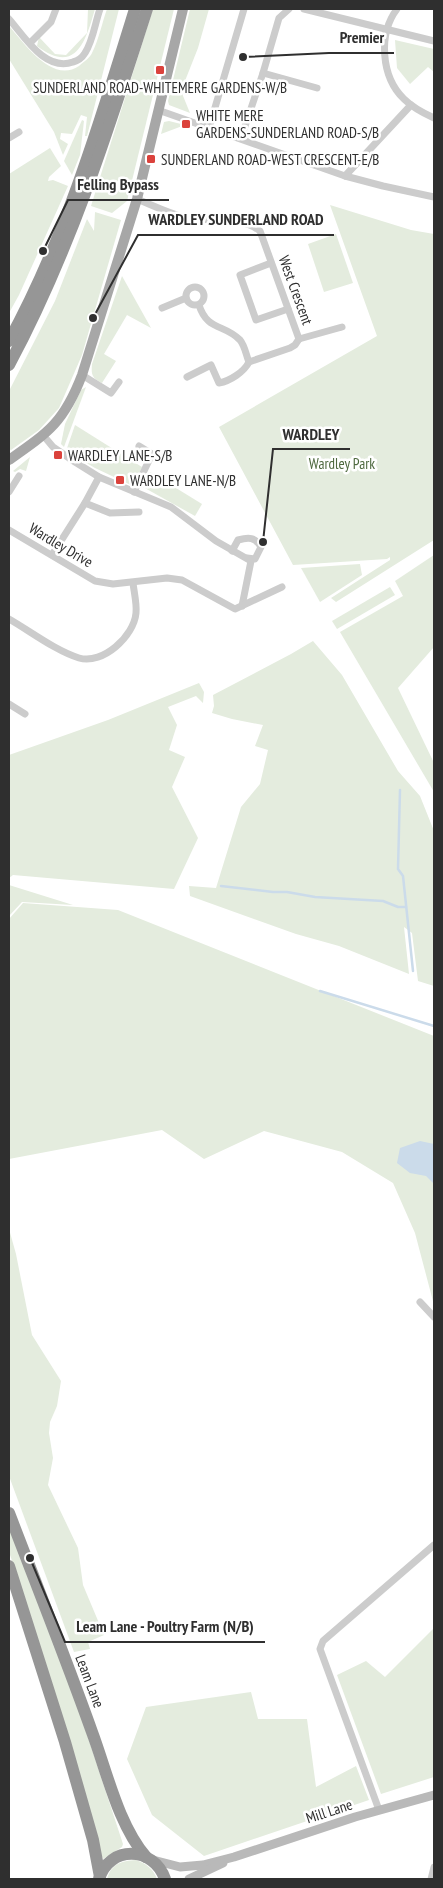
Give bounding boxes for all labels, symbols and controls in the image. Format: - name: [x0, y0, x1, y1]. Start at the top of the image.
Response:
- callout: Premier: [329, 22, 394, 53]
- text: Premier: [340, 27, 385, 47]
- marker: SUNDERLAND ROAD-WHITEMERE GARDENS-W/B: [154, 64, 166, 76]
- place label: SUNDERLAND ROAD-WHITEMERE GARDENS-W/B: [33, 78, 287, 97]
- place label: WHITE MERE GARDENS-SUNDERLAND ROAD-S/B: [196, 106, 379, 142]
- marker: WHITE MERE GARDENS-SUNDERLAND ROAD-S/B: [180, 118, 192, 130]
- place label: SUNDERLAND ROAD-WEST CRESCENT-E/B: [161, 150, 379, 169]
- marker: SUNDERLAND ROAD-WEST CRESCENT-E/B: [145, 153, 157, 165]
- callout: Felling Bypass: [68, 169, 169, 200]
- text: Felling Bypass: [77, 174, 159, 194]
- callout: WARDLEY SUNDERLAND ROAD: [138, 204, 334, 235]
- text: WARDLEY SUNDERLAND ROAD: [147, 209, 324, 229]
- street label: West Crescent: [275, 253, 317, 327]
- callout: WARDLEY: [273, 418, 350, 449]
- text: WARDLEY: [281, 424, 340, 444]
- place label: WARDLEY LANE-S/B: [68, 446, 172, 465]
- marker: WARDLEY LANE-S/B: [52, 449, 64, 461]
- park label: Wardley Park: [309, 454, 375, 473]
- place label: WARDLEY LANE-N/B: [130, 471, 236, 490]
- marker: WARDLEY LANE-N/B: [114, 474, 126, 486]
- street label: Wardley Drive: [26, 519, 96, 571]
- callout: Leam Lane - Poultry Farm (N/B): [65, 1611, 265, 1642]
- text: Leam Lane - Poultry Farm (N/B): [76, 1616, 254, 1636]
- street label: Leam Lane: [71, 1652, 109, 1710]
- street label: Mill Lane: [303, 1795, 355, 1827]

